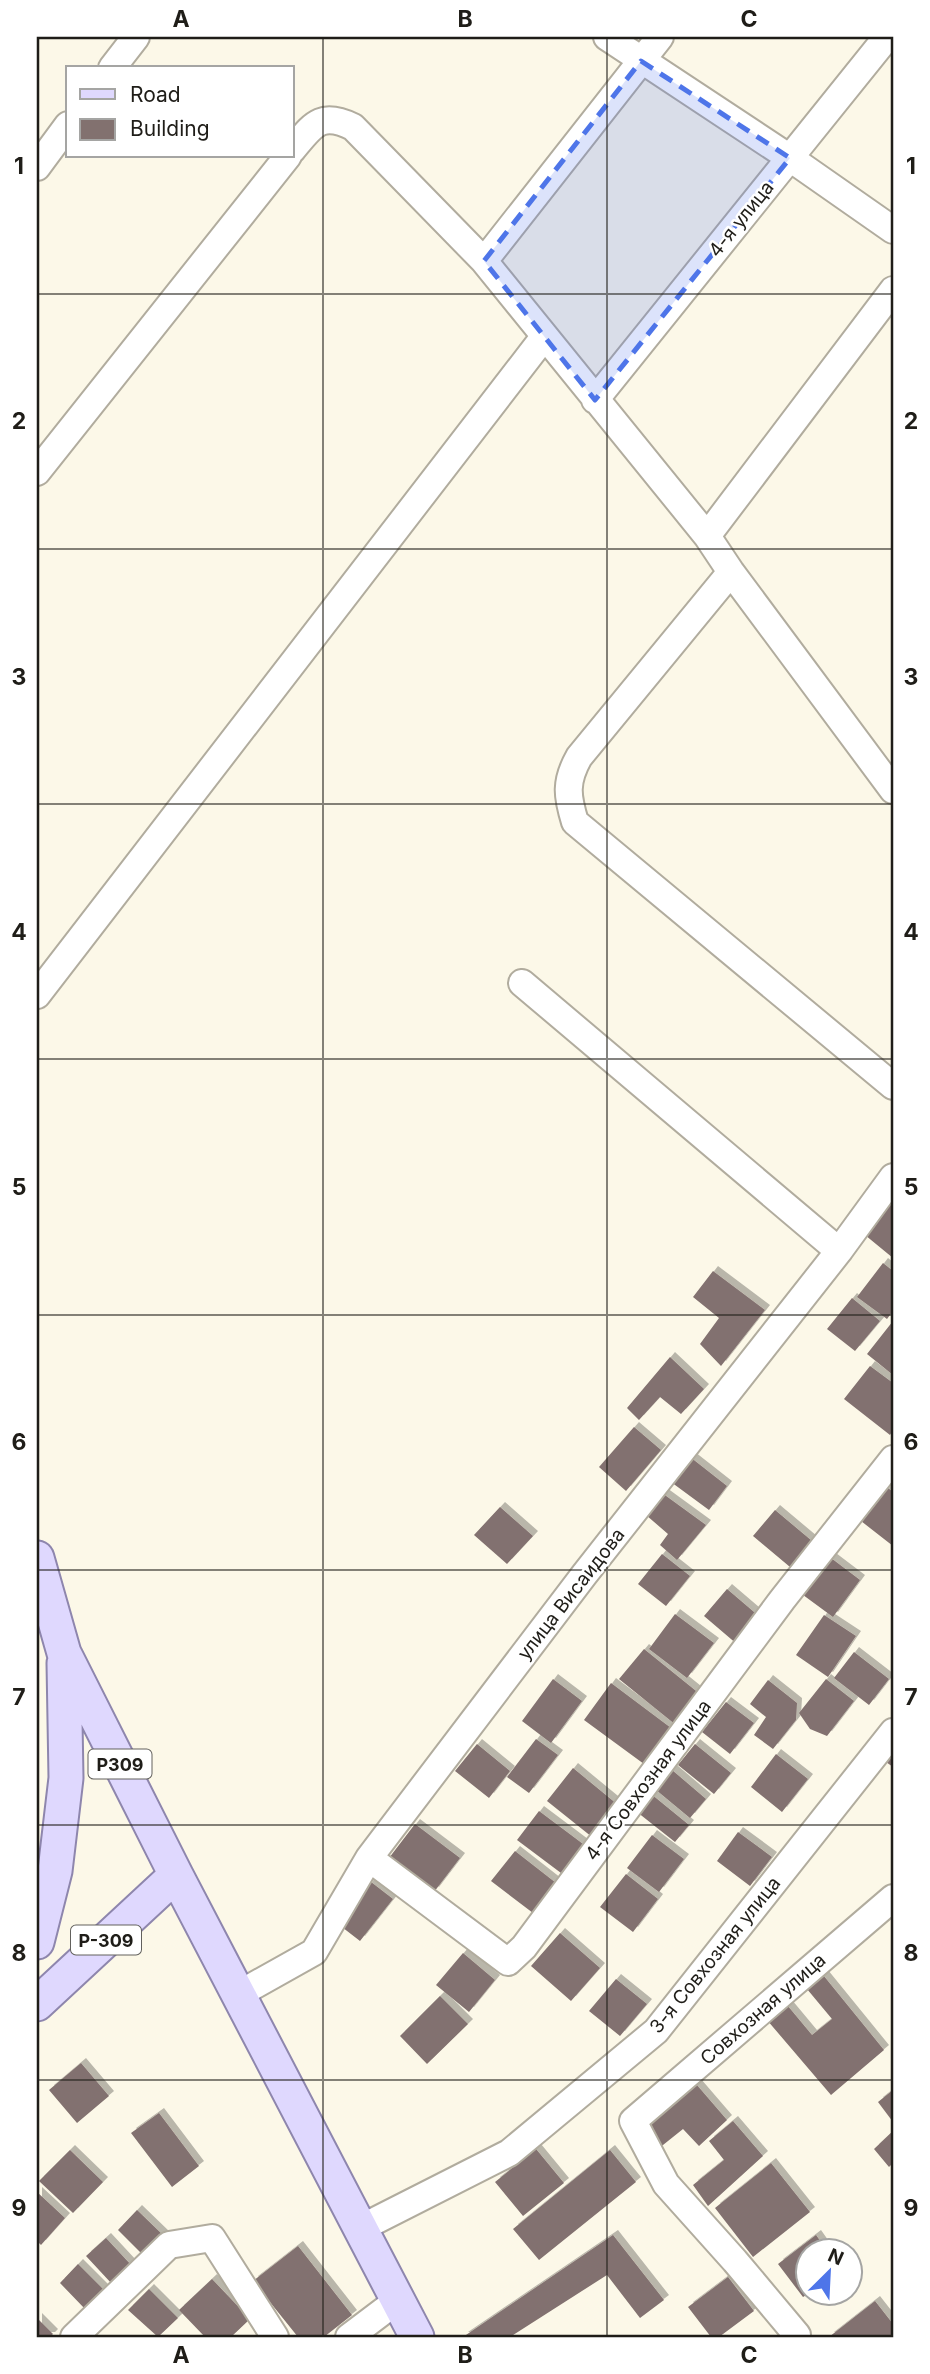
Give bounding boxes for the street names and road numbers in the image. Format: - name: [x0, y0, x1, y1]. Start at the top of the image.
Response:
- street label: 4-я улица: [703, 176, 779, 262]
- street label: улица Висаидова: [512, 1524, 630, 1664]
- street label: 4-я Совхозная улица: [580, 1695, 716, 1865]
- road number: Р309: [88, 1750, 152, 1778]
- street label: 3-я Совхозная улица: [645, 1872, 785, 2038]
- road number: Р-309: [71, 1926, 141, 1954]
- street label: Совхозная улица: [696, 1948, 830, 2070]

